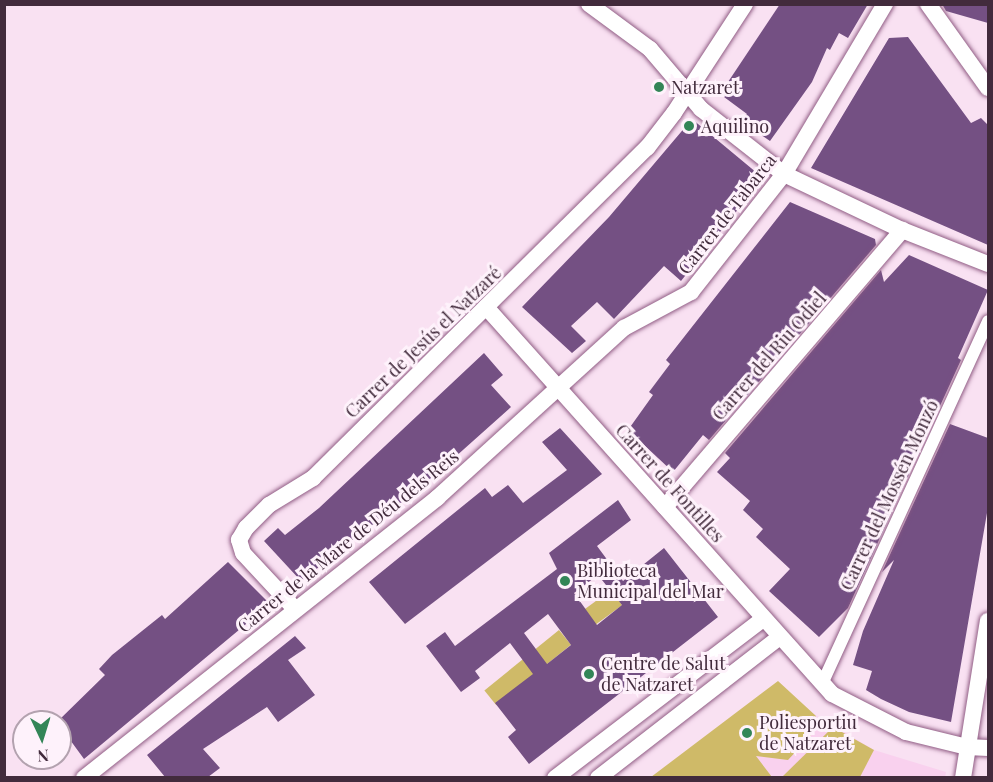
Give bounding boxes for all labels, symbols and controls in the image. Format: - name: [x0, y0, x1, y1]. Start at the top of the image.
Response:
- place label: Natzaret: [671, 76, 739, 98]
- marker: Natzaret: [652, 80, 666, 94]
- place label: Aquilino: [701, 115, 769, 137]
- marker: Aquilino: [682, 119, 696, 133]
- street label: Carrer de Tabarca: [673, 149, 781, 279]
- street label: Carrer de Jesús el Natzaré: [340, 262, 506, 422]
- street label: Carrer del Riu Odiel: [707, 287, 831, 425]
- street label: Carrer del Mossén Monzó: [835, 396, 943, 594]
- street label: Carrer de Fontilles: [611, 419, 729, 547]
- street label: Carrer de la Mare de Déu dels Reis: [233, 445, 463, 637]
- place label: Biblioteca Municipal del Mar: [577, 560, 724, 602]
- marker: Biblioteca Municipal del Mar: [558, 574, 572, 588]
- place label: Centre de Salut de Natzaret: [601, 653, 726, 696]
- marker: Centre de Salut de Natzaret: [582, 667, 596, 681]
- north arrow: [12, 710, 72, 770]
- place label: Poliesportiu de Natzaret: [759, 712, 857, 754]
- marker: Poliesportiu de Natzaret: [740, 726, 754, 740]
- text: N: [37, 746, 50, 767]

